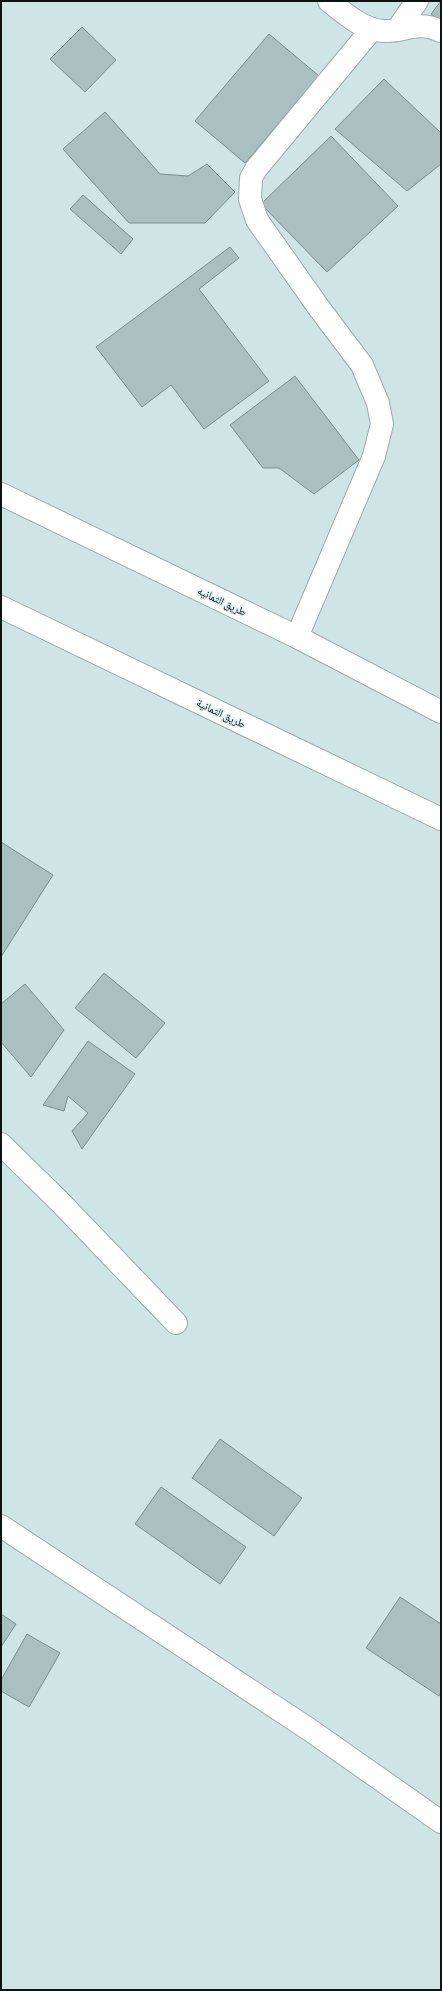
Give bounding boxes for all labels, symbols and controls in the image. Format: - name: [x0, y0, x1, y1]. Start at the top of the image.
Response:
- street label: طريق الثمانيه: [195, 584, 248, 619]
- street label: طريق الثمانية: [194, 696, 247, 731]

